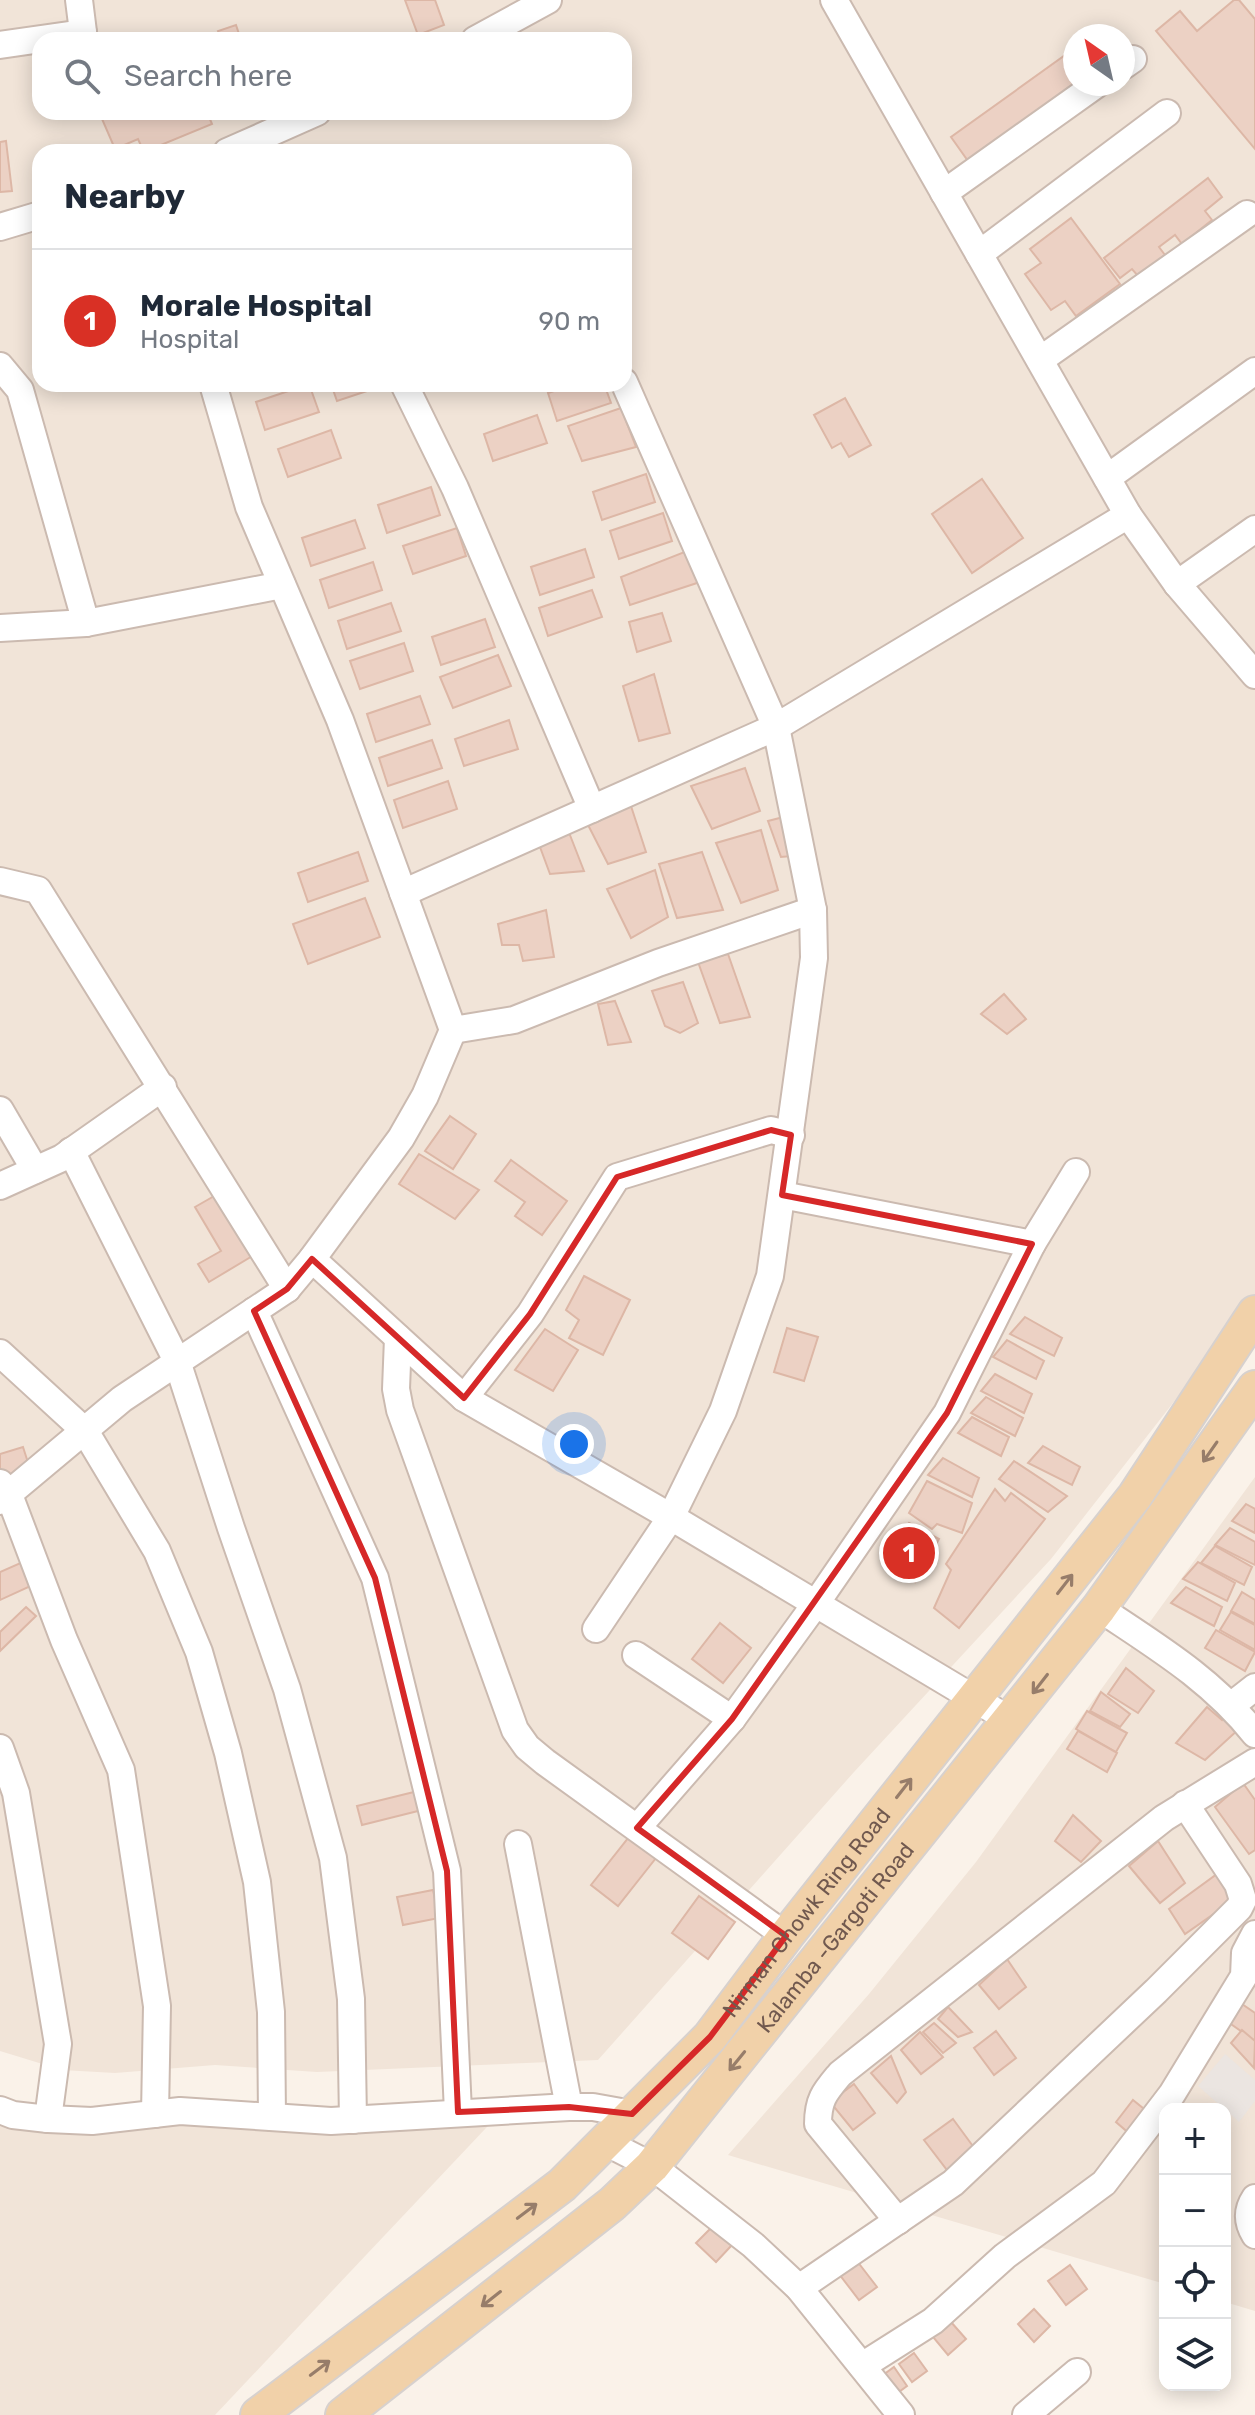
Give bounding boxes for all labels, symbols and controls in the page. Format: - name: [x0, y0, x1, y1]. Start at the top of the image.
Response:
- north arrow: [1063, 24, 1135, 96]
- search box: [32, 32, 632, 120]
- icon: search: [60, 54, 104, 98]
- text: Search here: [124, 58, 292, 94]
- text: Nearby: [64, 176, 185, 217]
- text: Morale Hospital: [140, 288, 372, 324]
- text: 1: [84, 306, 96, 337]
- text: 90 m: [539, 306, 600, 337]
- text: Hospital: [140, 324, 239, 355]
- your location: [554, 1424, 594, 1464]
- one-way arrow: [1202, 1440, 1218, 1462]
- pin: 1: [883, 1523, 935, 1583]
- one-way arrow: [1056, 1574, 1074, 1595]
- one-way arrow: [1031, 1673, 1048, 1694]
- one-way arrow: [895, 1778, 912, 1799]
- street label: Nirman Chowk Ring Road: [716, 1802, 896, 2022]
- street label: Kalamba -Gargoti Road: [751, 1837, 919, 2038]
- one-way arrow: [728, 2050, 745, 2071]
- map controls: [1159, 2103, 1231, 2391]
- button: +: [1159, 2103, 1231, 2175]
- button: −: [1159, 2175, 1231, 2247]
- one-way arrow: [516, 2203, 537, 2220]
- button: locate: [1159, 2247, 1231, 2319]
- one-way arrow: [481, 2291, 502, 2308]
- button: layers: [1159, 2319, 1231, 2391]
- one-way arrow: [309, 2359, 330, 2376]

